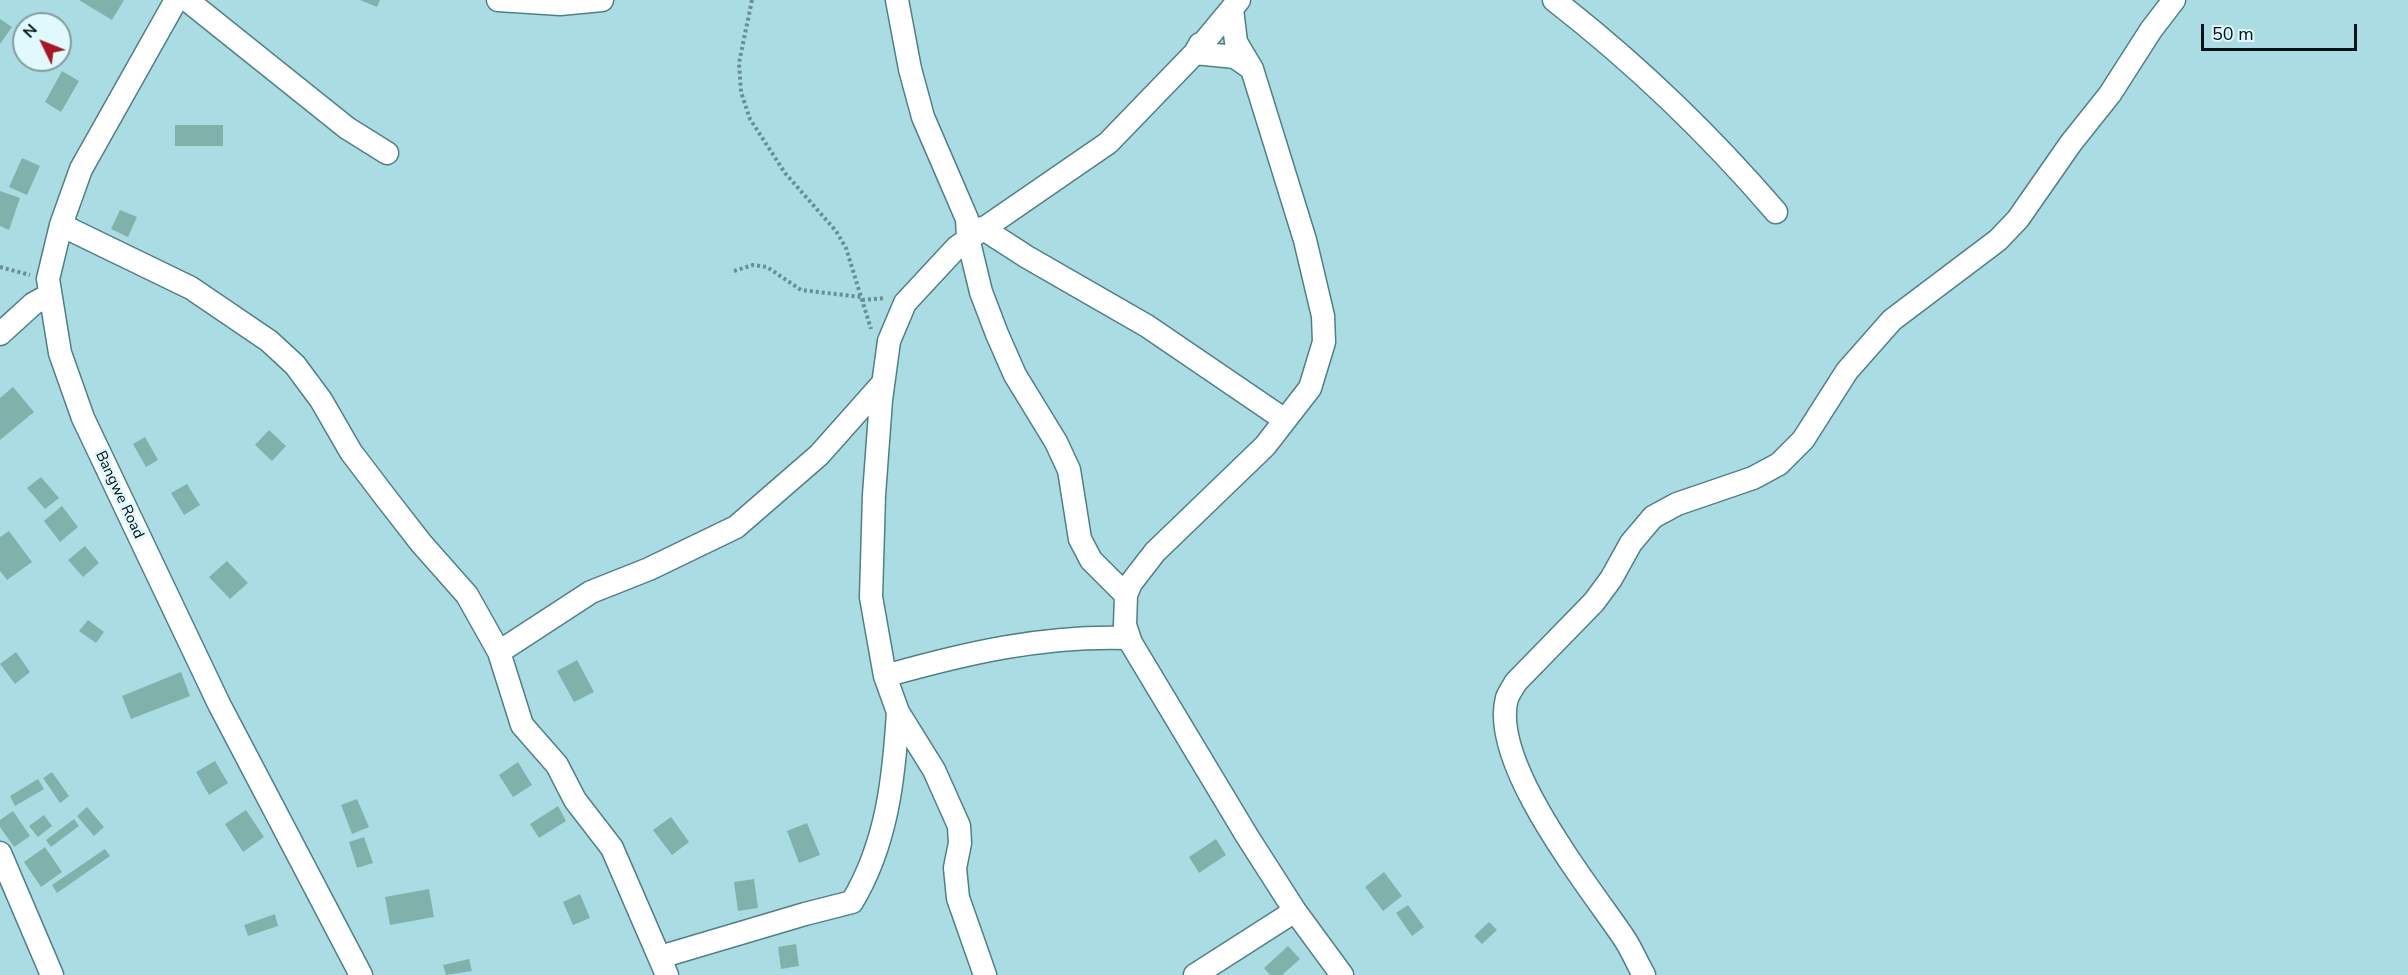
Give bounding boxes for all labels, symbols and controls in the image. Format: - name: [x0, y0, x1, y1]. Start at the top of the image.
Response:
- north arrow: [12, 12, 72, 72]
- scale bar: [2204, 12, 2360, 50]
- text: N: [18, 19, 42, 43]
- text: 50 m: [2212, 22, 2254, 46]
- street label: Bangwe Road: [91, 448, 147, 542]

